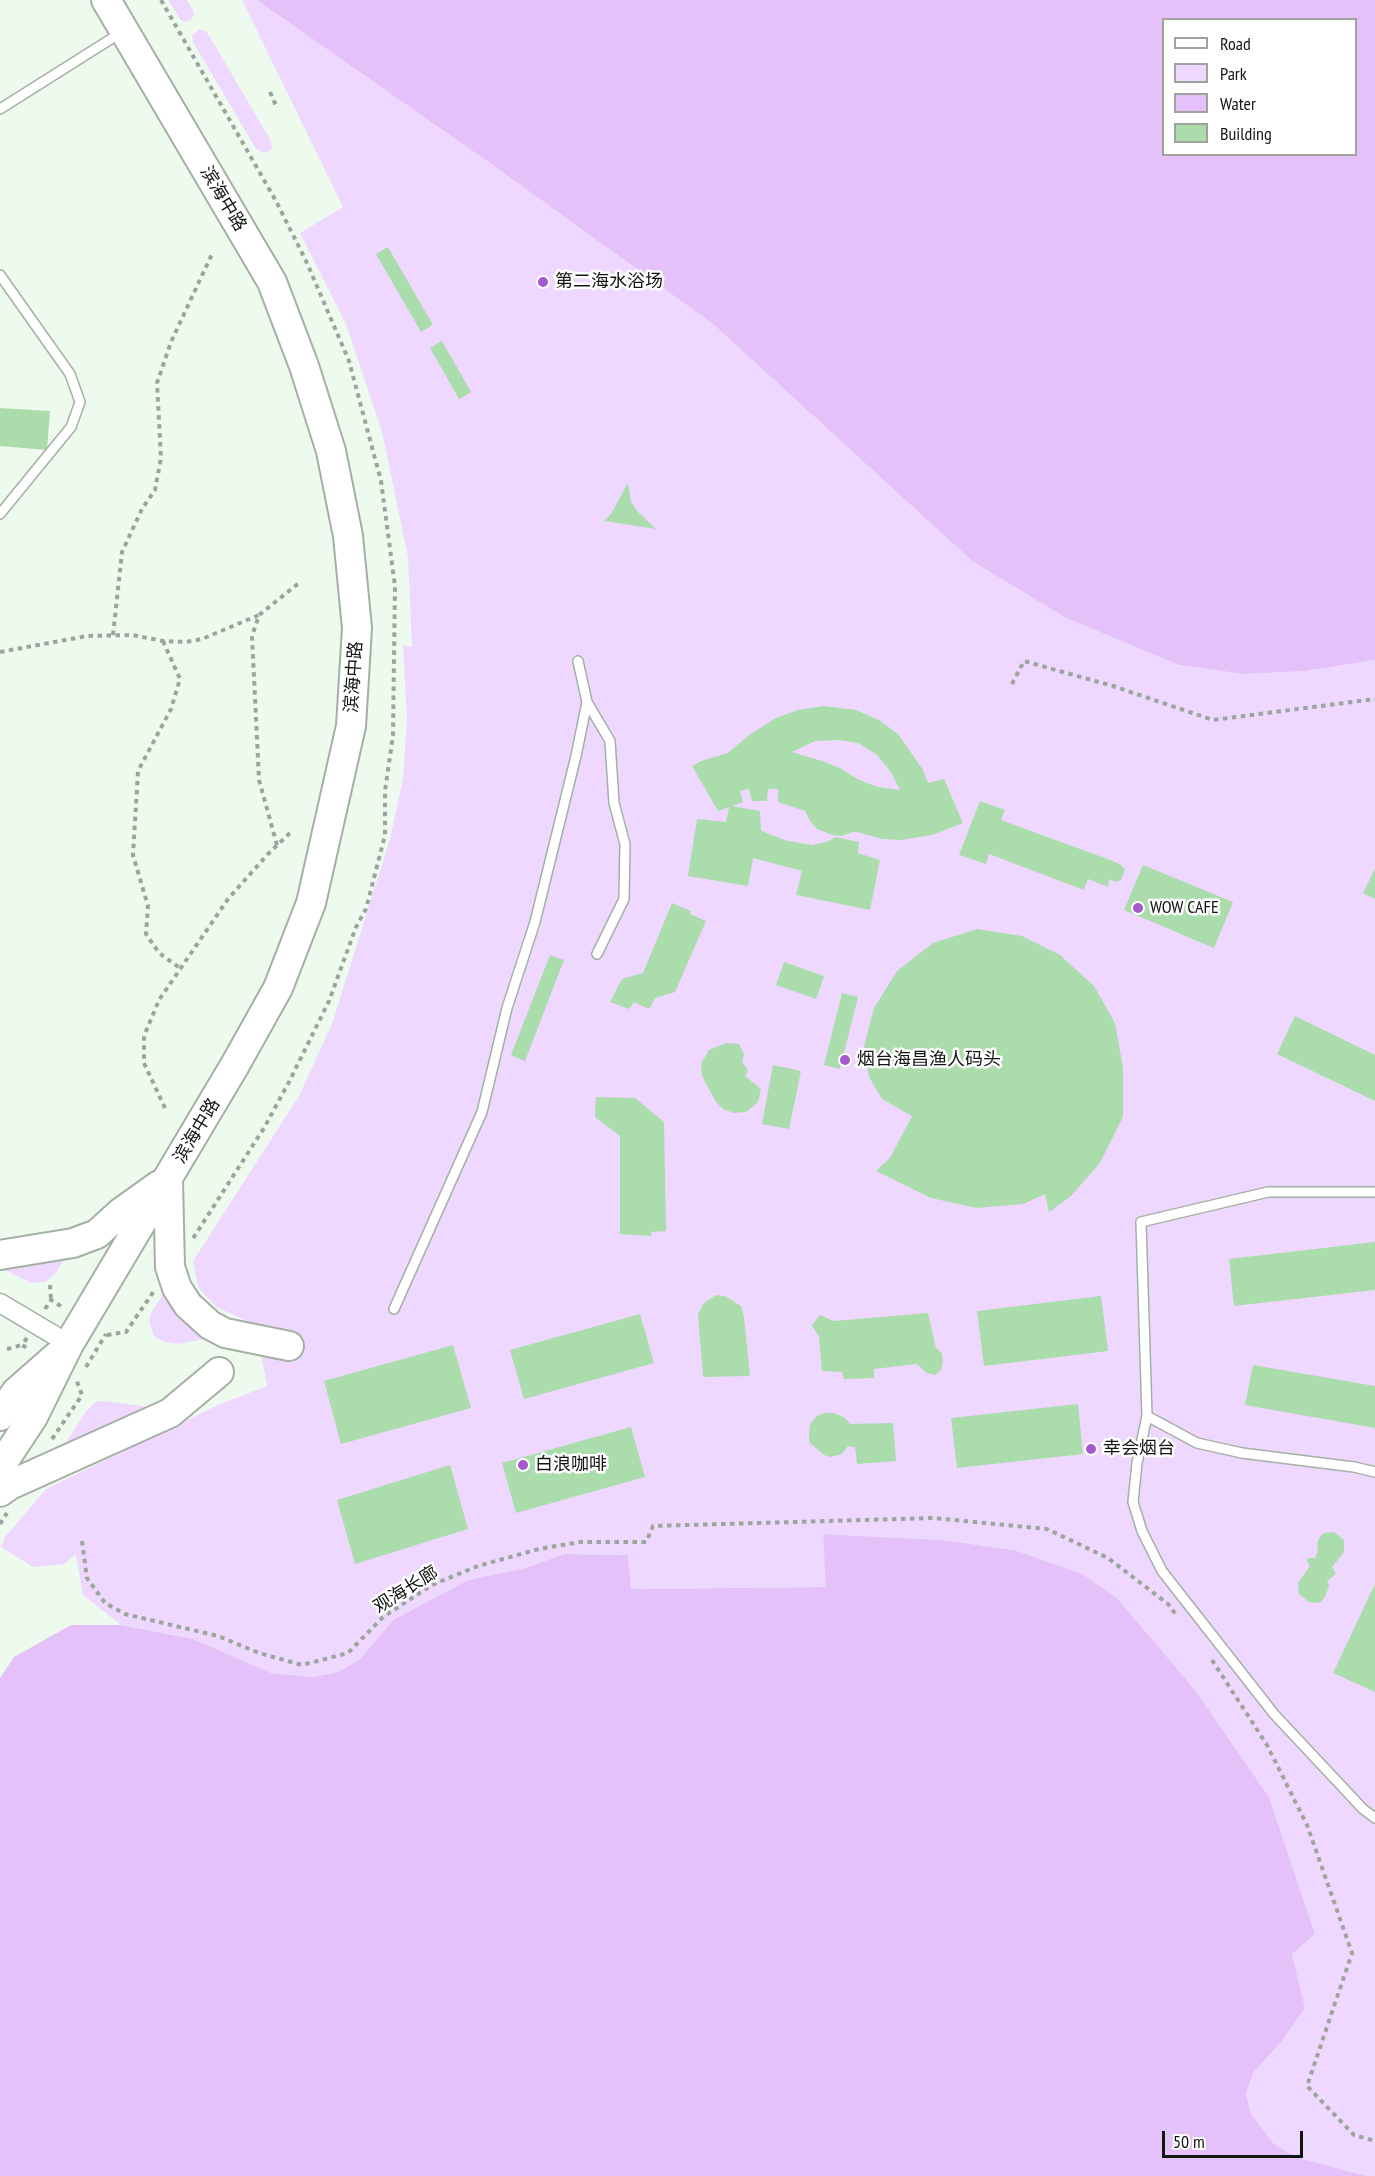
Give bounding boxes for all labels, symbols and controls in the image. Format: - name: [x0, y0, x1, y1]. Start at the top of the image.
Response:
- legend: [1162, 18, 1357, 156]
- text: Road: [1220, 32, 1251, 55]
- text: Park: [1220, 62, 1247, 85]
- text: Water: [1220, 92, 1256, 115]
- text: Building: [1220, 122, 1272, 145]
- street label: 滨海中路: [195, 163, 251, 235]
- place label: 第二海水浴场: [555, 271, 663, 293]
- marker: 第二海水浴场: [536, 275, 550, 289]
- street label: 滨海中路: [341, 640, 367, 714]
- place label: WOW CAFE: [1150, 897, 1219, 919]
- marker: WOW CAFE: [1131, 901, 1145, 915]
- place label: 烟台海昌渔人码头: [857, 1049, 1001, 1071]
- marker: 烟台海昌渔人码头: [838, 1053, 852, 1067]
- street label: 滨海中路: [169, 1095, 225, 1167]
- place label: 幸会烟台: [1103, 1438, 1175, 1460]
- marker: 幸会烟台: [1084, 1442, 1098, 1456]
- place label: 白浪咖啡: [535, 1454, 607, 1476]
- marker: 白浪咖啡: [516, 1458, 530, 1472]
- street label: 观海长廊: [370, 1562, 442, 1618]
- scale bar: [1165, 2119, 1306, 2157]
- text: 50 m: [1173, 2130, 1205, 2153]

